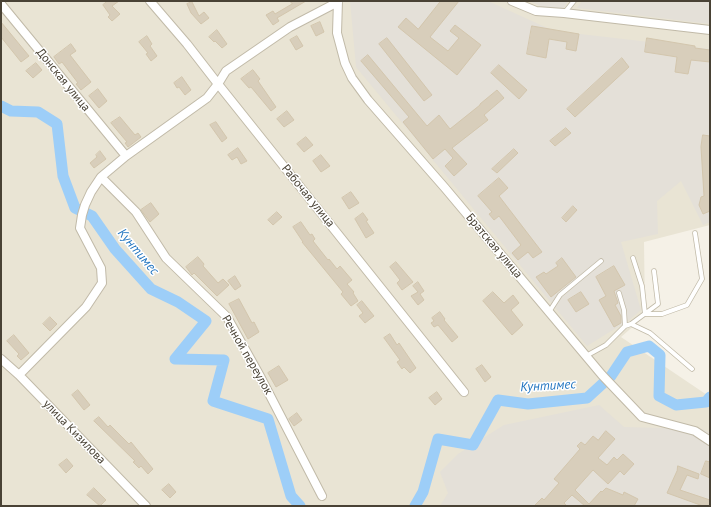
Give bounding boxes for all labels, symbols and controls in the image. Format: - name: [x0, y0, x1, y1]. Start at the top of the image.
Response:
- street label: Донская улица: [33, 45, 93, 115]
- street label: Рабочая улица: [278, 162, 338, 230]
- street label: Братская улица: [463, 211, 525, 281]
- water label: Кунтимес: [114, 226, 162, 278]
- street label: Речной переулок: [218, 313, 276, 397]
- water label: Кунтимес: [520, 377, 576, 395]
- street label: улица Кизилова: [40, 397, 108, 467]

